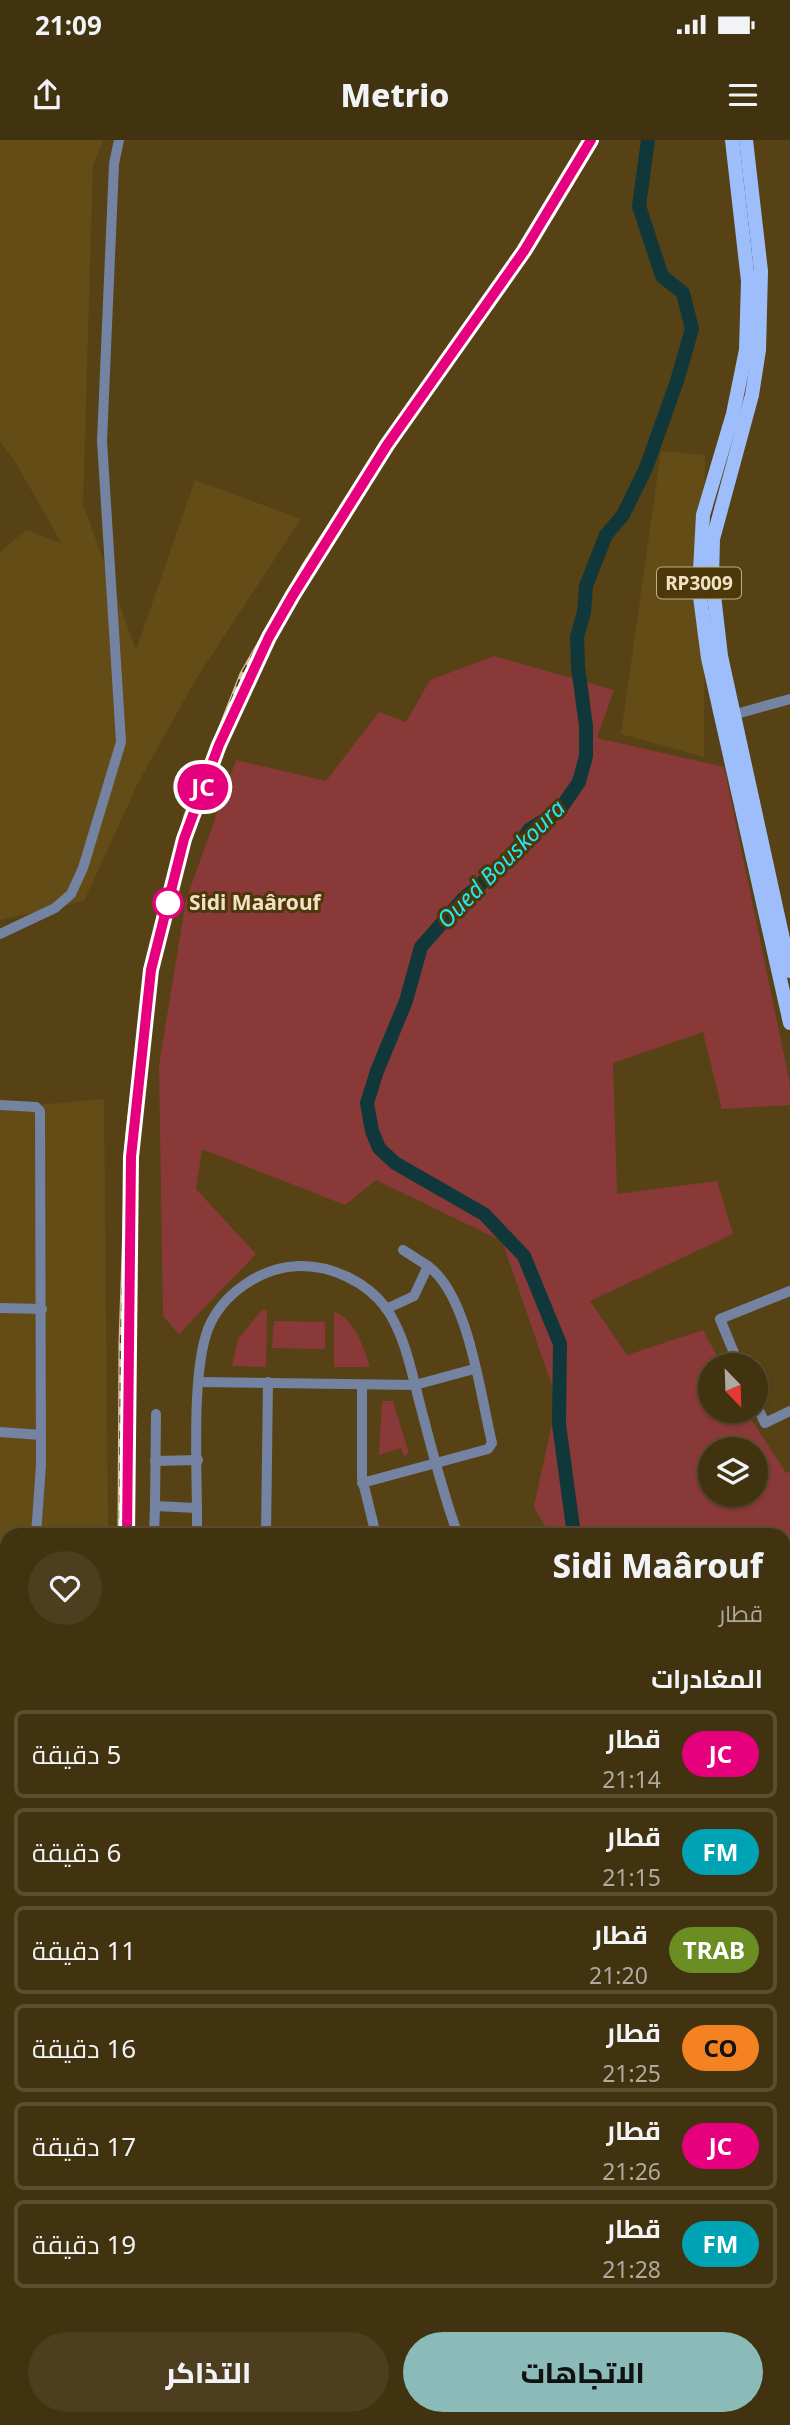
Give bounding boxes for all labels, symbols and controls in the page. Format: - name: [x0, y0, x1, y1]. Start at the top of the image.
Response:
- text: 21:09: [35, 7, 102, 43]
- text: Metrio: [341, 73, 449, 116]
- icon: share: [28, 76, 66, 114]
- icon: menu: [724, 76, 762, 114]
- road number: RP3009: [657, 568, 741, 598]
- line badge: JC: [172, 764, 234, 810]
- text: JC: [191, 770, 215, 803]
- water label: Oued Bouskoura: [429, 792, 572, 935]
- marker: Sidi Maârouf: [153, 888, 183, 918]
- place label: Sidi Maârouf: [189, 888, 323, 916]
- north arrow: [698, 1353, 768, 1423]
- map controls: [698, 1353, 768, 1507]
- button: layers: [698, 1437, 768, 1507]
- text: Sidi Maârouf: [552, 1543, 763, 1588]
- button: heart: [28, 1551, 102, 1625]
- text: قطار: [719, 1597, 763, 1629]
- text: المغادرات: [651, 1660, 763, 1696]
- text: قطار: [607, 1720, 661, 1756]
- text: 5 دقيقة: [32, 1736, 121, 1772]
- text: JC: [709, 1737, 732, 1770]
- text: 21:14: [602, 1763, 661, 1795]
- text: قطار: [607, 1818, 661, 1854]
- text: 6 دقيقة: [32, 1834, 121, 1870]
- text: FM: [703, 1835, 738, 1868]
- text: 21:15: [602, 1861, 661, 1893]
- text: قطار: [593, 1916, 648, 1952]
- text: 11 دقيقة: [32, 1932, 136, 1968]
- text: TRAB: [683, 1933, 745, 1966]
- text: 21:20: [589, 1959, 648, 1991]
- text: قطار: [607, 2014, 661, 2050]
- text: 16 دقيقة: [32, 2030, 136, 2066]
- text: CO: [704, 2031, 737, 2064]
- text: 21:25: [602, 2057, 661, 2089]
- text: قطار: [607, 2112, 661, 2148]
- text: 17 دقيقة: [32, 2128, 136, 2164]
- text: JC: [709, 2129, 732, 2162]
- text: 21:26: [602, 2155, 661, 2187]
- text: قطار: [607, 2210, 661, 2246]
- text: 19 دقيقة: [32, 2226, 136, 2262]
- text: FM: [703, 2227, 738, 2260]
- text: 21:28: [602, 2253, 661, 2285]
- button: التذاكر: [28, 2332, 389, 2412]
- button: الاتجاهات: [403, 2332, 763, 2412]

